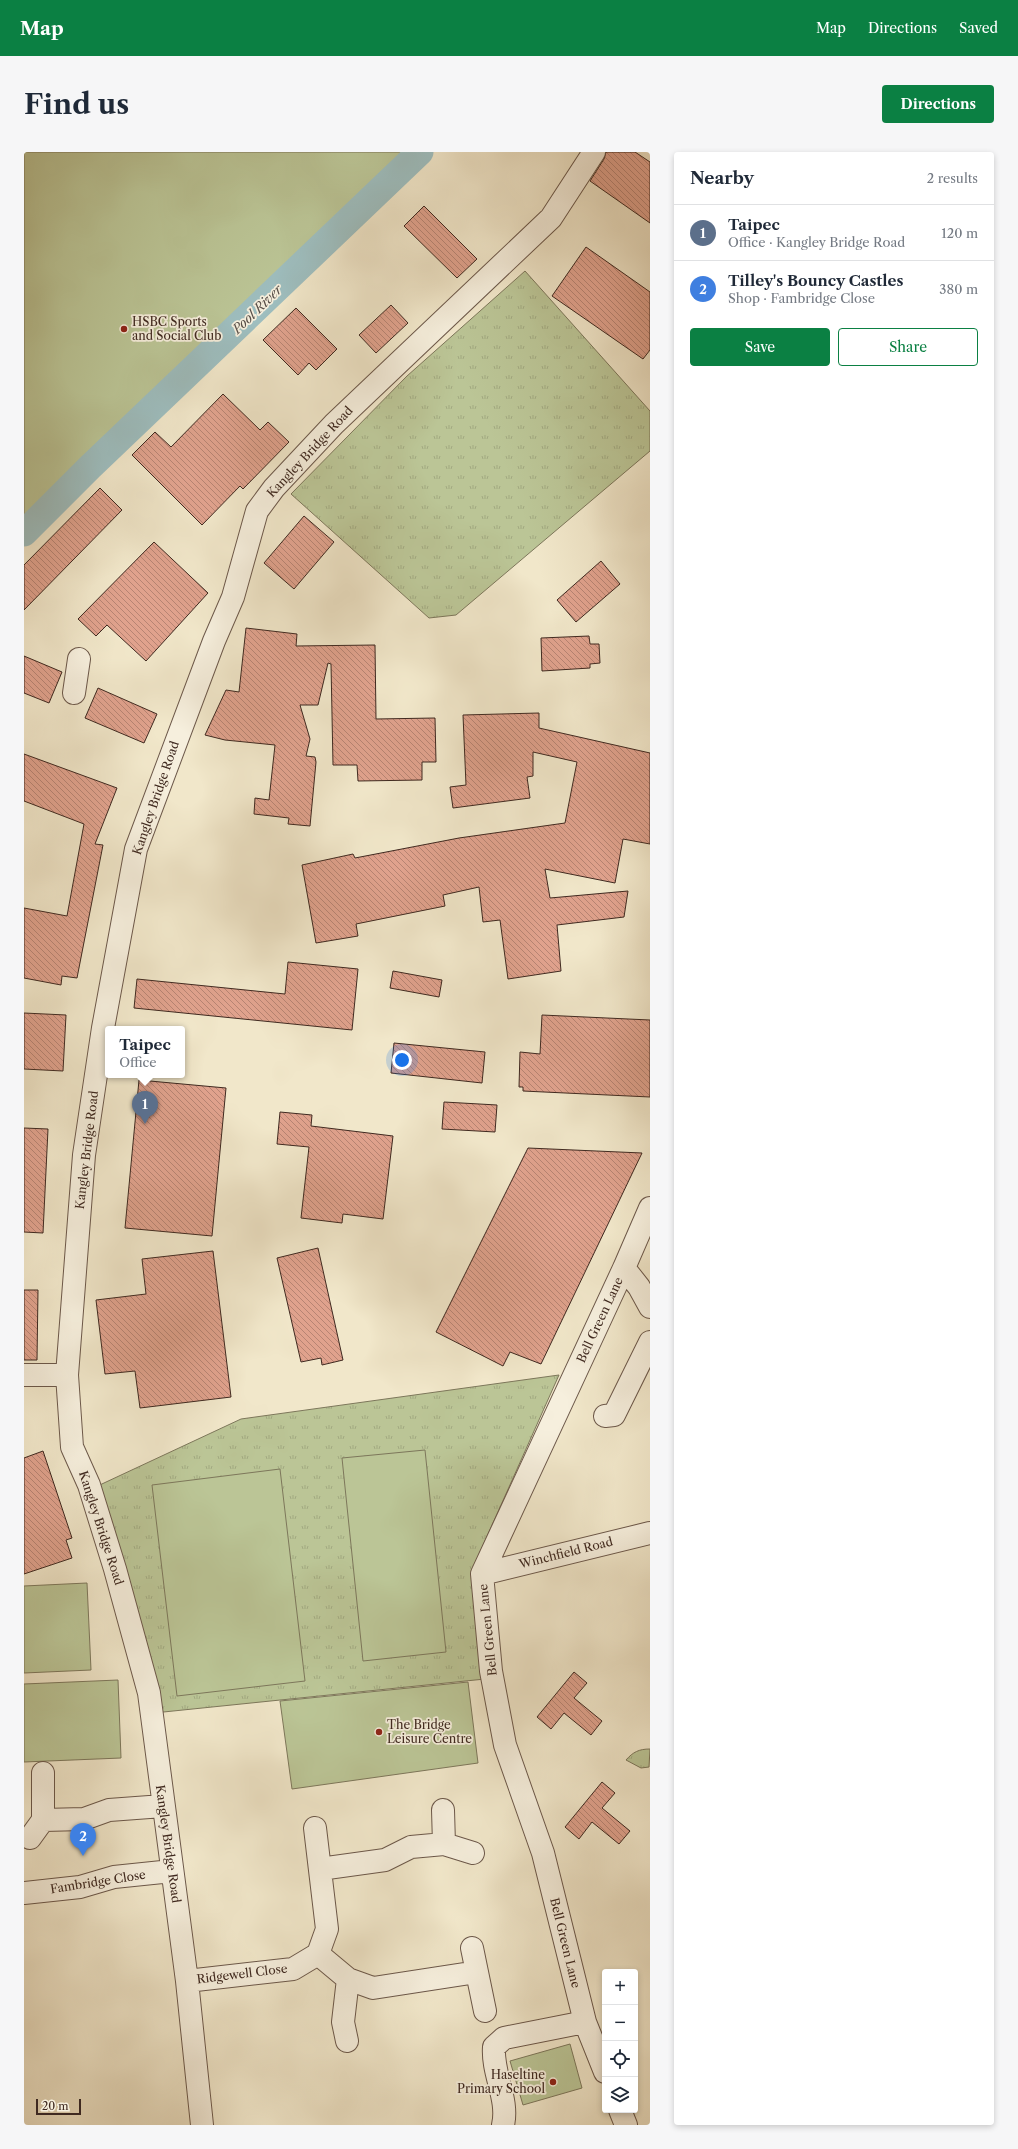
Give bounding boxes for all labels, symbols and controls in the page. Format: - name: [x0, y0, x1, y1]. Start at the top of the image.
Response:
- text: Map: [20, 17, 64, 40]
- text: Map: [816, 19, 846, 37]
- text: Directions: [868, 19, 937, 37]
- text: Saved: [959, 19, 998, 37]
- button: Directions: [882, 85, 994, 123]
- text: Find us: [24, 87, 129, 121]
- text: Nearby: [690, 168, 754, 188]
- text: 2 results: [927, 170, 978, 186]
- text: Taipec: [728, 215, 780, 234]
- text: 1: [700, 225, 706, 241]
- text: 120 m: [941, 225, 978, 241]
- text: Office · Kangley Bridge Road: [728, 234, 905, 250]
- text: Tilley's Bouncy Castles: [728, 271, 904, 290]
- water label: Pool River: [228, 281, 286, 337]
- text: 2: [699, 281, 707, 297]
- text: 380 m: [939, 281, 978, 297]
- text: Shop · Fambridge Close: [728, 290, 875, 306]
- place label: HSBC Sports and Social Club: [132, 314, 221, 343]
- marker: HSBC Sports and Social Club: [119, 324, 129, 334]
- button: Save: [690, 328, 830, 366]
- button: Share: [838, 328, 978, 366]
- street label: Kangley Bridge Road: [263, 402, 356, 500]
- street label: Kangley Bridge Road: [129, 738, 182, 857]
- popup: [105, 1026, 185, 1078]
- text: Taipec: [119, 1035, 171, 1054]
- your location: [392, 1050, 412, 1070]
- text: Office: [119, 1054, 157, 1070]
- street label: Kangley Bridge Road: [72, 1089, 101, 1210]
- pin: 1: [132, 1091, 158, 1124]
- street label: Bell Green Lane: [573, 1274, 626, 1365]
- street label: Kangley Bridge Road: [76, 1469, 127, 1588]
- street label: Winchfield Road: [516, 1533, 615, 1572]
- street label: Bell Green Lane: [475, 1583, 500, 1677]
- place label: The Bridge Leisure Centre: [387, 1717, 472, 1746]
- marker: The Bridge Leisure Centre: [374, 1727, 384, 1737]
- street label: Kangley Bridge Road: [153, 1784, 184, 1905]
- pin: 2: [70, 1823, 96, 1856]
- street label: Fambridge Close: [49, 1867, 147, 1896]
- street label: Bell Green Lane: [547, 1896, 584, 1990]
- street label: Ridgewell Close: [196, 1960, 288, 1987]
- map controls: [602, 1969, 638, 2113]
- button: +: [602, 1969, 638, 2005]
- button: −: [602, 2005, 638, 2041]
- button: locate: [602, 2041, 638, 2077]
- place label: Haseltine Primary School: [457, 2067, 545, 2096]
- marker: Haseltine Primary School: [548, 2077, 558, 2087]
- button: layers: [602, 2077, 638, 2113]
- scale bar: [36, 2097, 81, 2116]
- text: 20 m: [42, 2099, 68, 2113]

